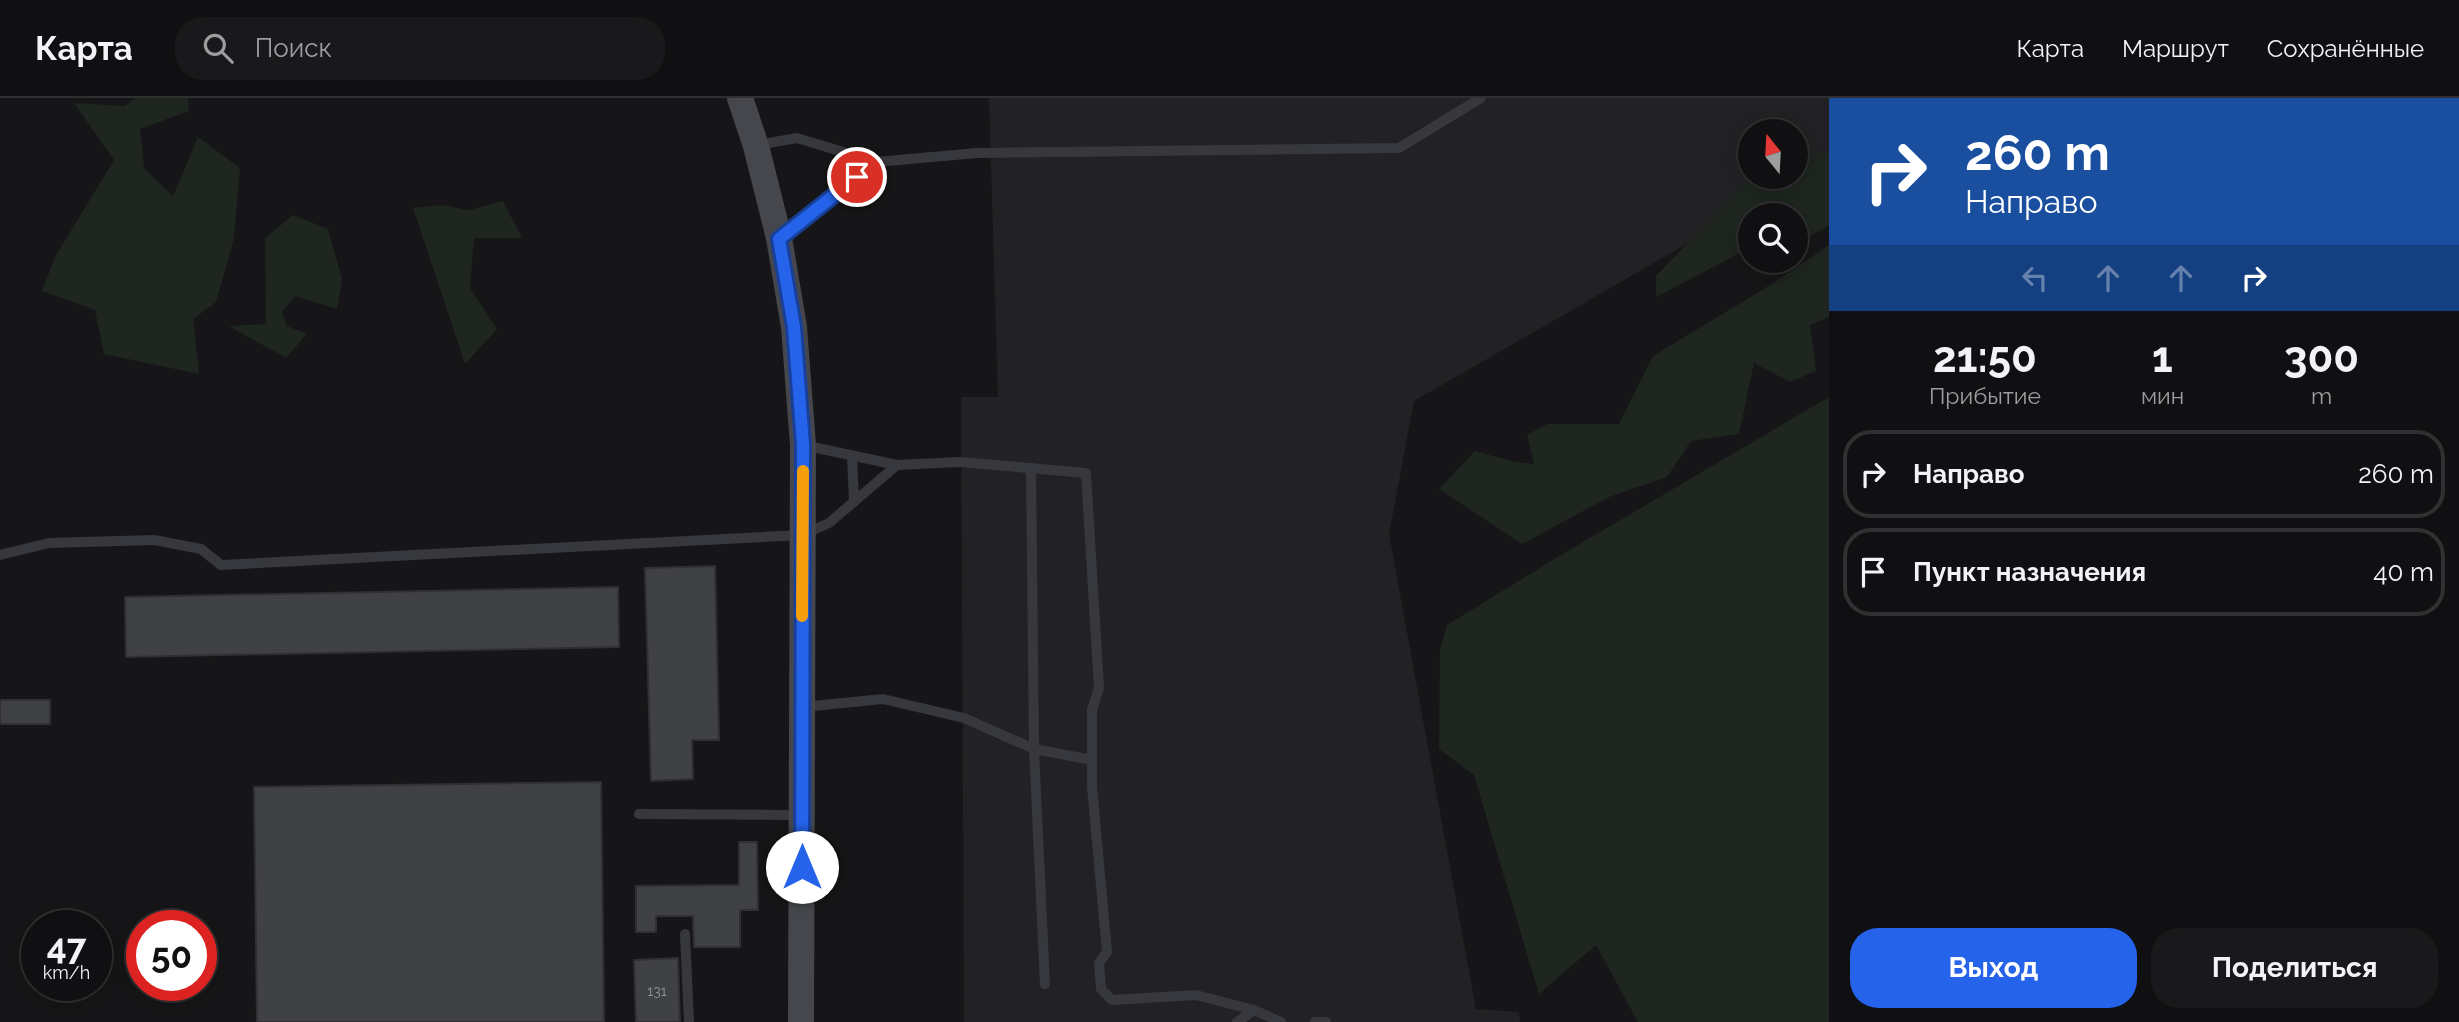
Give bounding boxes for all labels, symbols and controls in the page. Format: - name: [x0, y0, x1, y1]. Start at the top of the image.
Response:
- search box: [175, 17, 665, 80]
- text: Карта: [35, 29, 133, 68]
- icon: search: [199, 29, 237, 67]
- text: Поиск: [255, 33, 332, 63]
- text: Карта: [2016, 34, 2084, 63]
- text: Маршрут: [2122, 34, 2229, 63]
- text: Сохранённые: [2267, 34, 2424, 63]
- north arrow: [1738, 119, 1808, 189]
- map controls: [1738, 119, 1808, 273]
- text: 260 m: [1965, 124, 2110, 181]
- icon: right: [1850, 126, 1941, 217]
- pin: [827, 147, 887, 207]
- icon: arrive: [838, 158, 876, 196]
- text: Направо: [1965, 183, 2097, 220]
- button: search: [1738, 203, 1808, 273]
- icon: left: [2016, 259, 2054, 297]
- icon: ahead: [2089, 259, 2127, 297]
- icon: ahead: [2162, 259, 2200, 297]
- icon: right: [2235, 259, 2273, 297]
- text: 21:50: [1933, 333, 2037, 382]
- text: 1: [2152, 333, 2173, 382]
- text: 300: [2284, 333, 2359, 382]
- text: Прибытие: [1929, 382, 2041, 409]
- text: мин: [2141, 382, 2184, 409]
- text: m: [2311, 382, 2332, 409]
- icon: right: [1854, 455, 1892, 493]
- text: Направо: [1913, 459, 2024, 489]
- text: 260 m: [2358, 459, 2434, 489]
- icon: arrive: [1854, 553, 1892, 591]
- text: Пункт назначения: [1913, 557, 2146, 587]
- text: 40 m: [2373, 557, 2434, 587]
- position arrow: [765, 830, 839, 904]
- speed limit sign: 50: [126, 910, 217, 1001]
- text: 47: [47, 926, 86, 967]
- button: Выход: [1850, 928, 2137, 1008]
- button: Поделиться: [2151, 928, 2438, 1008]
- text: km/h: [43, 962, 90, 983]
- house number: 131: [647, 983, 667, 999]

